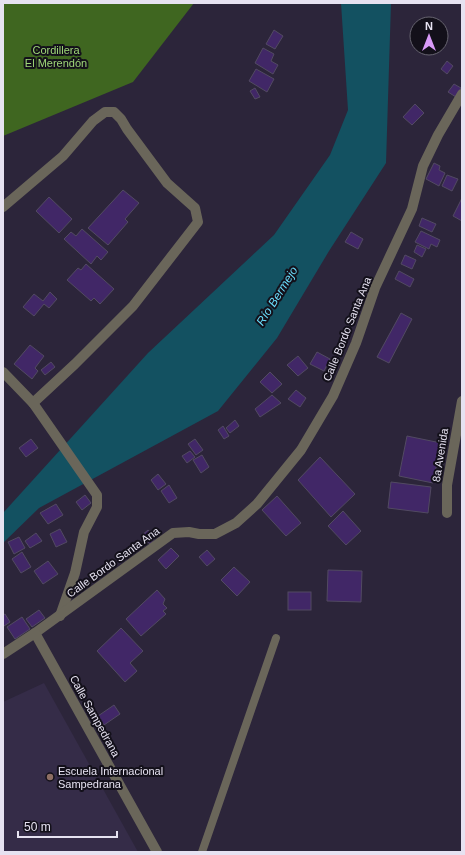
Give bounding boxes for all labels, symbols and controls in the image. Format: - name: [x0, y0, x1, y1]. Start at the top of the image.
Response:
- north arrow: [409, 16, 449, 56]
- text: N: [425, 20, 433, 32]
- park label: Cordillera El Merendón: [25, 44, 87, 69]
- water label: Río Bermejo: [253, 264, 301, 328]
- street label: Calle Bordo Santa Ana: [321, 274, 374, 383]
- street label: 8a Avenida: [430, 426, 450, 483]
- street label: Calle Bordo Santa Ana: [64, 524, 162, 600]
- street label: Calle Sampedrana: [68, 673, 123, 760]
- place label: Escuela Internacional Sampedrana: [58, 765, 163, 790]
- marker: Escuela Internacional Sampedrana: [45, 772, 55, 782]
- scale bar: [18, 813, 117, 839]
- text: 50 m: [24, 820, 51, 834]

